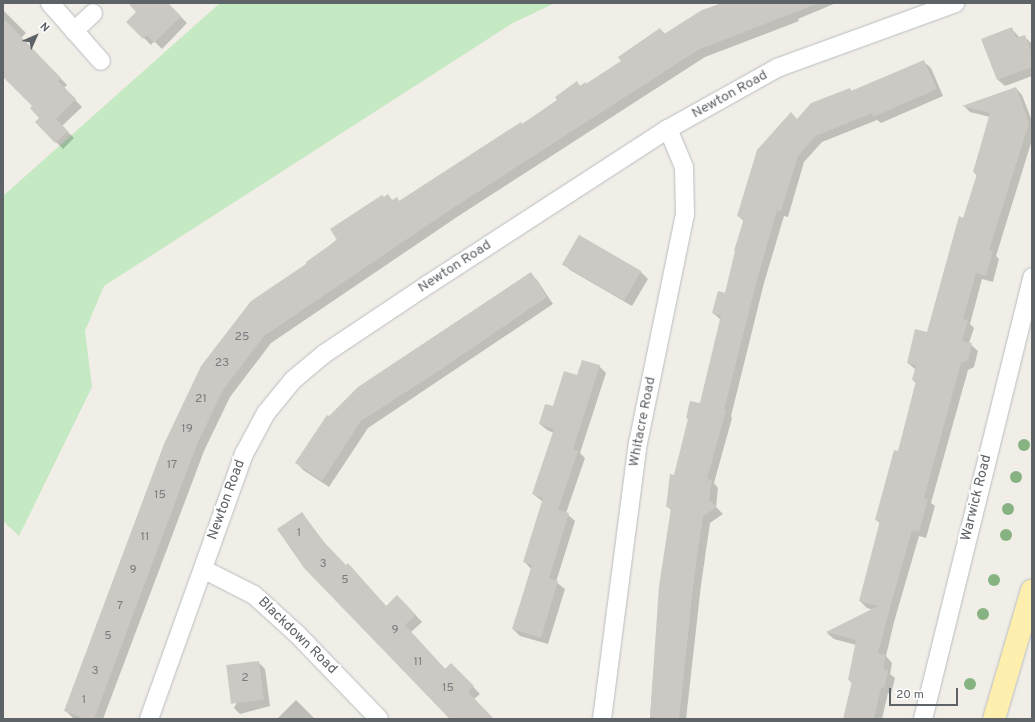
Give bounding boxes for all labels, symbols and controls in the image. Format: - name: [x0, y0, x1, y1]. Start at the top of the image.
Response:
- north arrow: [16, 16, 56, 56]
- text: N: [37, 20, 52, 35]
- street label: Newton Road: [689, 67, 771, 123]
- street label: Newton Road: [415, 237, 495, 297]
- house number: 25: [235, 331, 249, 345]
- house number: 23: [215, 357, 229, 371]
- street label: Whitacre Road: [626, 376, 660, 468]
- house number: 21: [195, 393, 207, 407]
- house number: 19: [181, 423, 193, 437]
- street label: Warwick Road: [958, 453, 996, 543]
- street label: Newton Road: [205, 458, 249, 542]
- house number: 17: [167, 459, 177, 473]
- house number: 15: [154, 489, 166, 503]
- house number: 1: [297, 527, 301, 541]
- house number: 11: [141, 531, 149, 545]
- house number: 3: [319, 558, 327, 572]
- house number: 9: [129, 564, 137, 578]
- house number: 5: [341, 574, 349, 588]
- street label: Blackdown Road: [254, 594, 340, 678]
- house number: 7: [117, 600, 123, 614]
- house number: 9: [391, 624, 399, 638]
- house number: 5: [104, 630, 112, 644]
- house number: 11: [414, 656, 422, 670]
- house number: 3: [91, 665, 99, 679]
- house number: 2: [241, 672, 249, 686]
- scale bar: [891, 680, 960, 706]
- house number: 15: [442, 682, 454, 696]
- text: 20 m: [896, 687, 924, 703]
- house number: 1: [82, 694, 86, 708]

